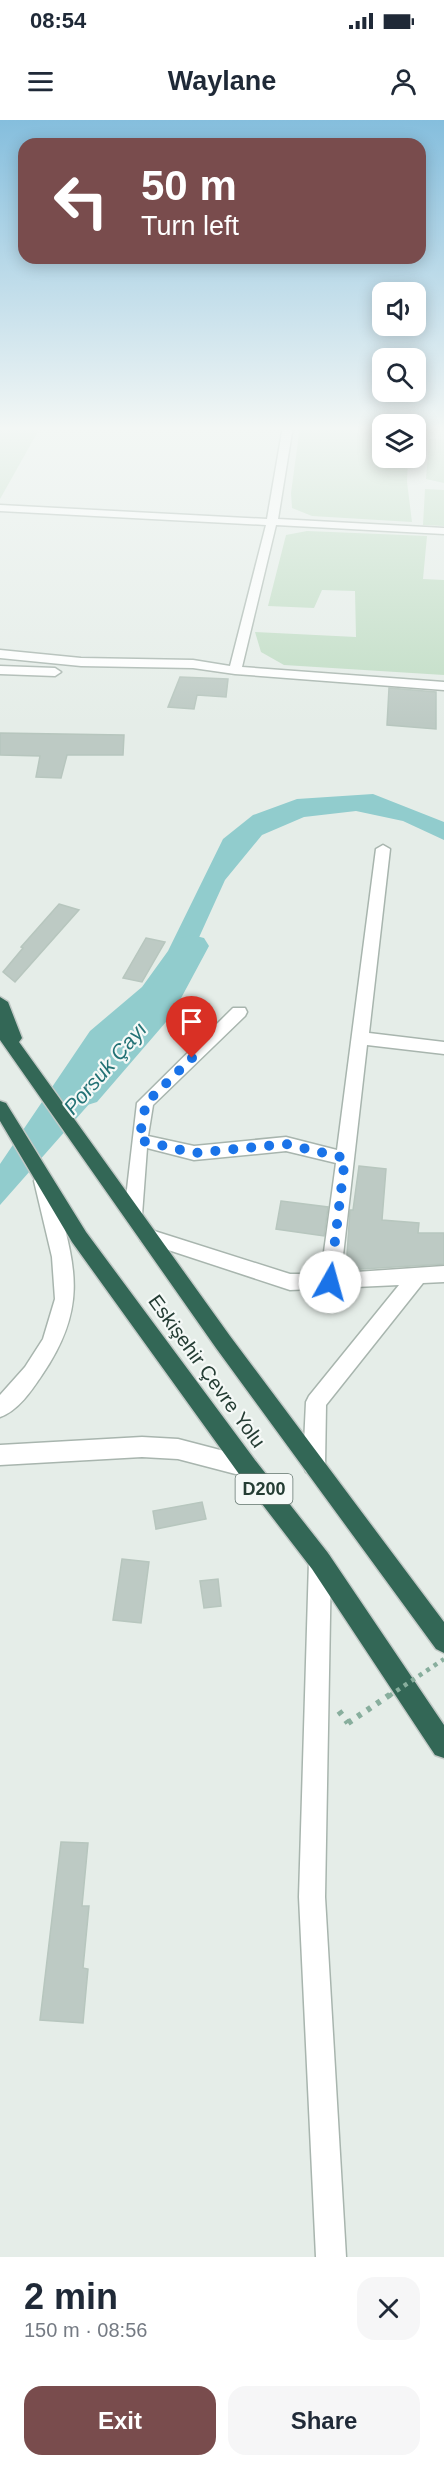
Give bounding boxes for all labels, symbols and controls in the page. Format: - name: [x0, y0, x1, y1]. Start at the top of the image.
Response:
- text: 08:54: [30, 8, 86, 33]
- icon: menu: [24, 65, 57, 98]
- icon: person: [387, 65, 420, 98]
- text: Waylane: [168, 66, 276, 96]
- icon: left: [42, 162, 120, 240]
- text: 50 m: [141, 162, 237, 209]
- text: Turn left: [141, 211, 239, 241]
- map controls: [372, 282, 426, 468]
- button: sound: [372, 282, 426, 336]
- button: search: [372, 348, 426, 402]
- button: layers: [372, 414, 426, 468]
- pin: [166, 996, 217, 1058]
- icon: arrive: [175, 1005, 208, 1038]
- water label: Porsuk Çayı: [59, 1017, 151, 1119]
- position arrow: [298, 1250, 362, 1314]
- street label: Eskişehir Çevre Yolu: [144, 1290, 270, 1452]
- road number: D200: [236, 1474, 292, 1504]
- text: 2 min: [24, 2276, 118, 2317]
- button: close: [357, 2277, 420, 2340]
- text: 150 m · 08:56: [24, 2319, 147, 2341]
- button: Exit: [24, 2386, 216, 2455]
- button: Share: [228, 2386, 420, 2455]

